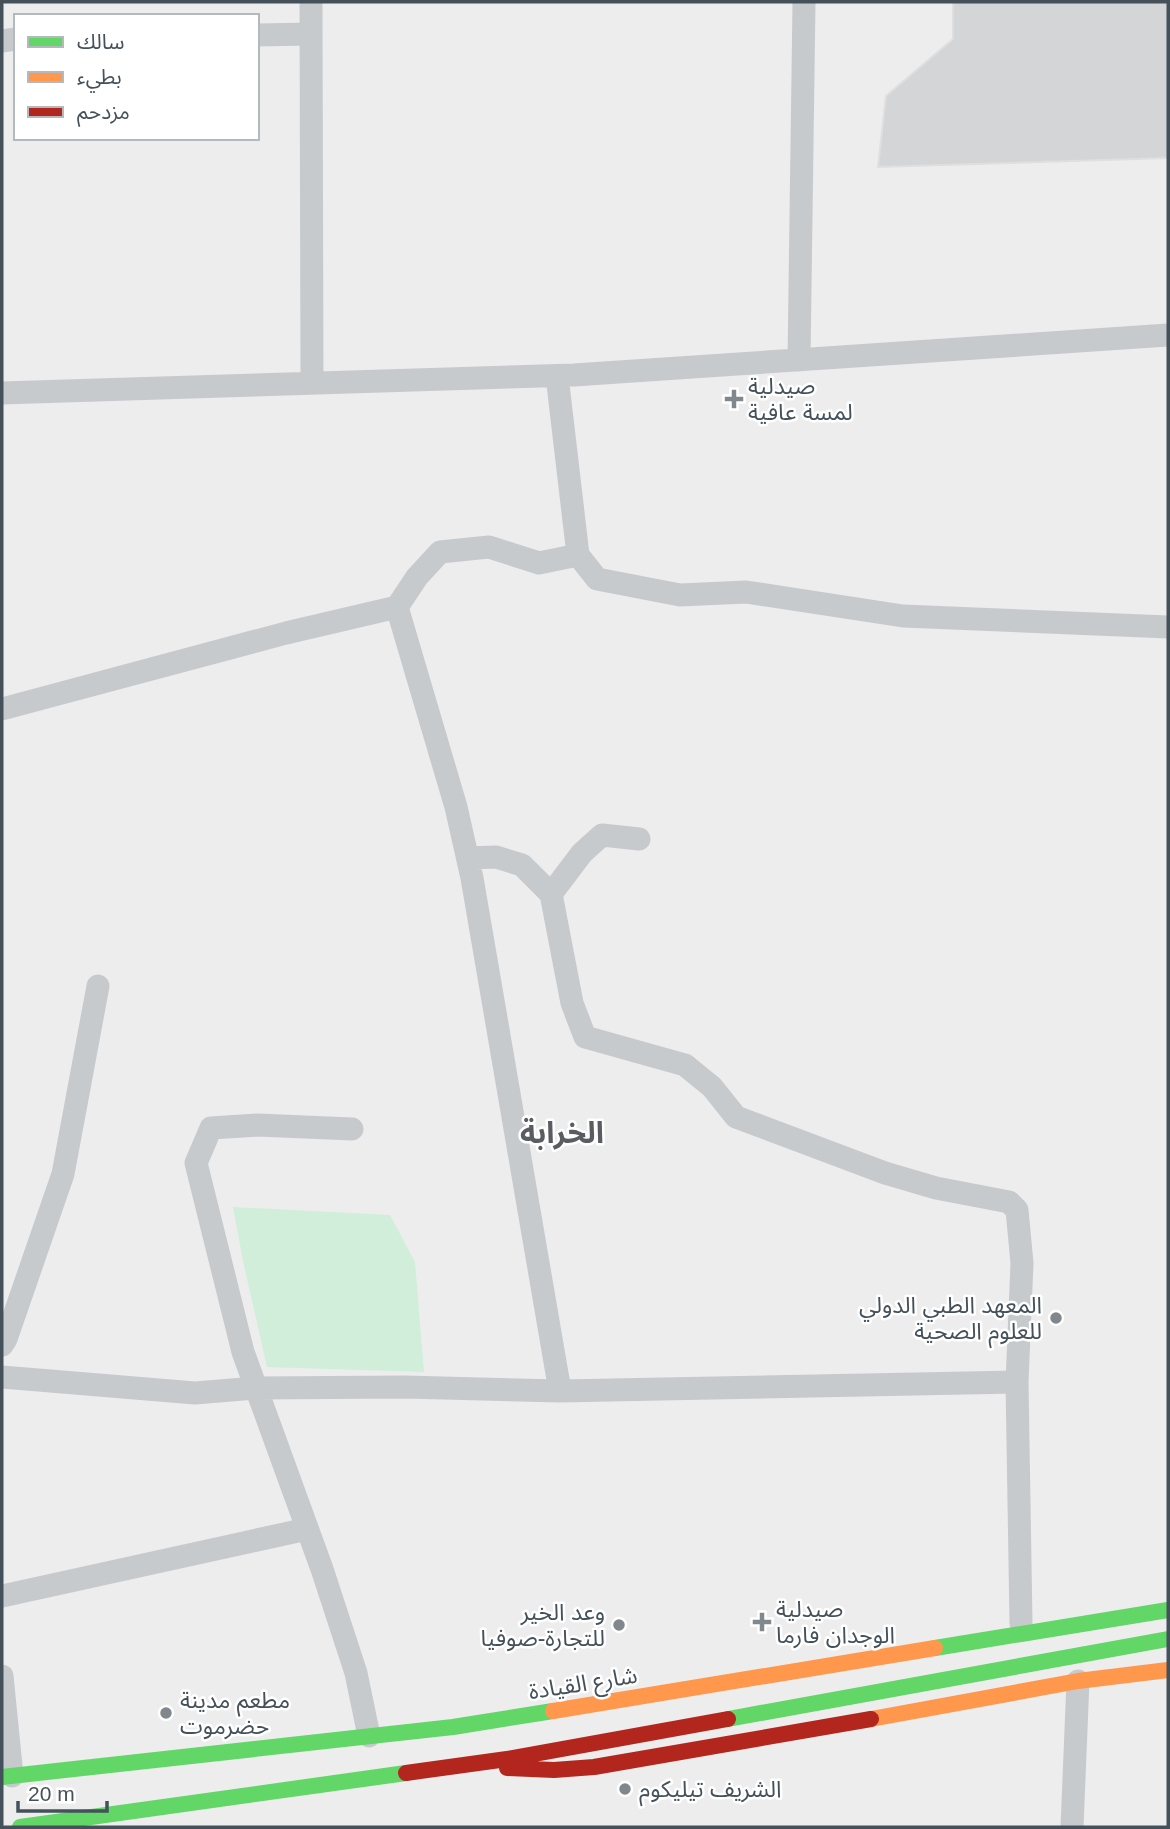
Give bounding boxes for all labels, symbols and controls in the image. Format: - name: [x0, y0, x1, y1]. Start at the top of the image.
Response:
- legend: [14, 14, 259, 140]
- text: سالك: [77, 30, 124, 53]
- text: بطيء: [77, 65, 122, 93]
- text: مزدحم: [77, 100, 130, 127]
- place label: صيدلية لمسة عافية: [748, 373, 853, 425]
- marker: صيدلية لمسة عافية: [726, 391, 742, 407]
- district label: الخرابة: [520, 1116, 604, 1150]
- place label: المعهد الطبي الدولي للعلوم الصحية: [859, 1292, 1042, 1349]
- marker: المعهد الطبي الدولي للعلوم الصحية: [1048, 1310, 1064, 1326]
- place label: صيدلية الوجدان فارما: [776, 1596, 895, 1649]
- place label: وعد الخير للتجارة-صوفيا: [481, 1599, 605, 1652]
- marker: صيدلية الوجدان فارما: [754, 1614, 770, 1630]
- marker: وعد الخير للتجارة-صوفيا: [611, 1617, 627, 1633]
- street label: شارع القيادة: [527, 1662, 640, 1708]
- place label: مطعم مدينة حضرموت: [180, 1687, 290, 1740]
- marker: مطعم مدينة حضرموت: [158, 1705, 174, 1721]
- scale bar: [18, 1770, 107, 1814]
- place label: الشريف تيليكوم: [639, 1776, 782, 1807]
- marker: الشريف تيليكوم: [617, 1781, 633, 1797]
- text: 20 m: [28, 1782, 75, 1805]

